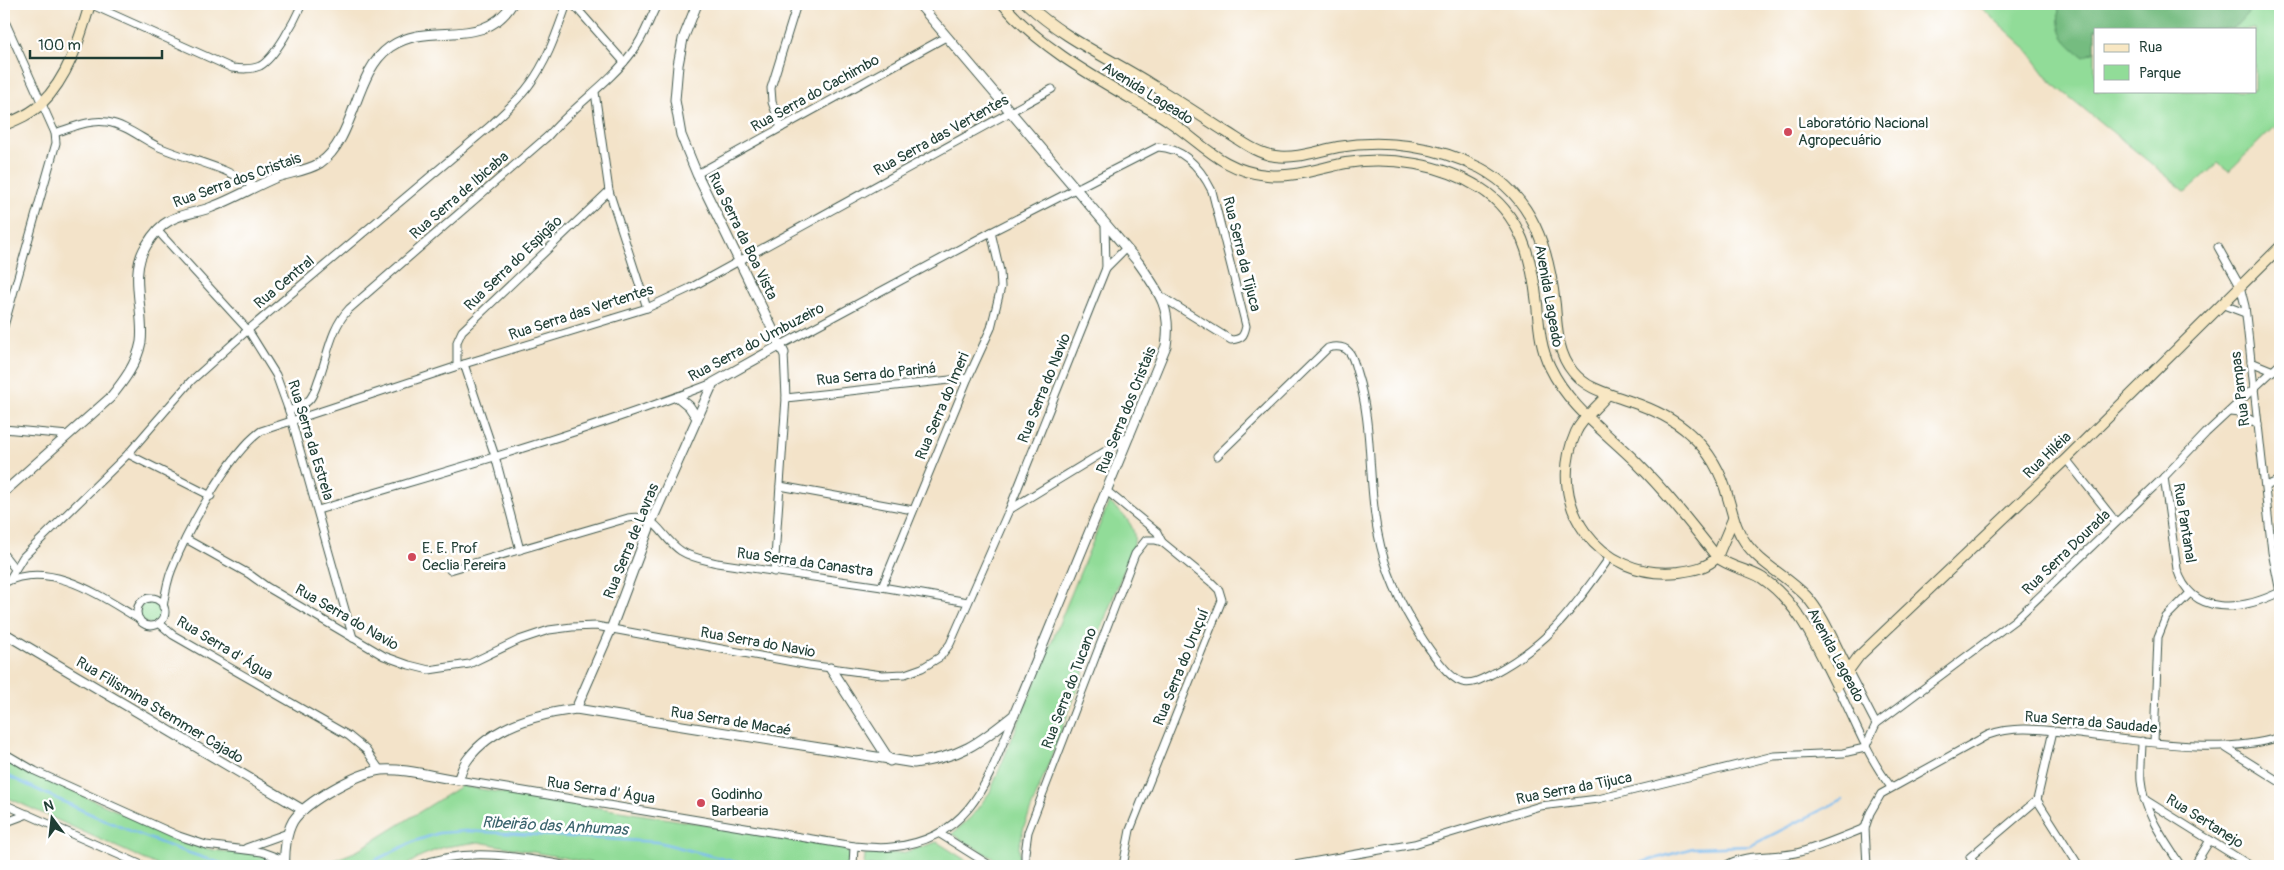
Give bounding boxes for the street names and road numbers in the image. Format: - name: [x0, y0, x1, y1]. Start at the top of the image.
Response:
- street label: Rua Serra do Cachimbo: [748, 50, 883, 137]
- street label: Avenida Lageado: [1099, 58, 1197, 129]
- street label: Rua Serra das Vertentes: [871, 90, 1012, 180]
- street label: Rua Serra de Ibicaba: [406, 147, 513, 244]
- street label: Rua Serra dos Cristais: [170, 148, 304, 212]
- street label: Rua Serra da Boa Vista: [703, 169, 782, 303]
- street label: Rua Serra da Tijuca: [1218, 195, 1265, 314]
- street label: Rua Serra do Espigão: [460, 212, 567, 315]
- street label: Avenida Lageado: [1530, 243, 1567, 349]
- street label: Rua Central: [250, 252, 318, 313]
- street label: Rua Serra das Vertentes: [506, 280, 656, 345]
- street label: Rua Serra do Umbuzeiro: [685, 299, 827, 386]
- street label: Rua Serra do Navio: [1014, 331, 1075, 446]
- street label: Rua Serra dos Cristais: [1092, 344, 1161, 476]
- street label: Rua Serra do Imeri: [911, 349, 974, 463]
- street label: Rua Pampas: [2226, 350, 2255, 427]
- street label: Rua Serra do Pariná: [815, 359, 937, 390]
- street label: Rua Serra da Estrela: [283, 378, 338, 503]
- street label: Rua Hiléia: [2019, 428, 2075, 483]
- street label: Rua Serra de Lavras: [600, 480, 663, 602]
- street label: Rua Pantanal: [2169, 482, 2200, 564]
- street label: Rua Serra Dourada: [2018, 505, 2114, 599]
- street label: Rua Serra da Canastra: [736, 544, 874, 581]
- street label: Rua Serra do Navio: [292, 580, 402, 655]
- street label: Avenida Lageado: [1803, 605, 1868, 706]
- street label: Rua Serra do Uruçuí: [1149, 606, 1214, 728]
- street label: Rua Serra d' Água: [173, 612, 276, 685]
- street label: Rua Serra do Navio: [699, 623, 817, 662]
- street label: Rua Serra do Tucano: [1038, 625, 1101, 751]
- street label: Rua Filismina Stemmer Cajado: [73, 653, 247, 768]
- street label: Rua Serra de Macaé: [669, 703, 793, 740]
- street label: Rua Serra da Saudade: [2024, 707, 2159, 738]
- street label: Rua Serra da Tijuca: [1515, 768, 1634, 809]
- street label: Rua Serra d' Água: [545, 773, 656, 808]
- street label: Rua Sertanejo: [2162, 790, 2247, 853]

